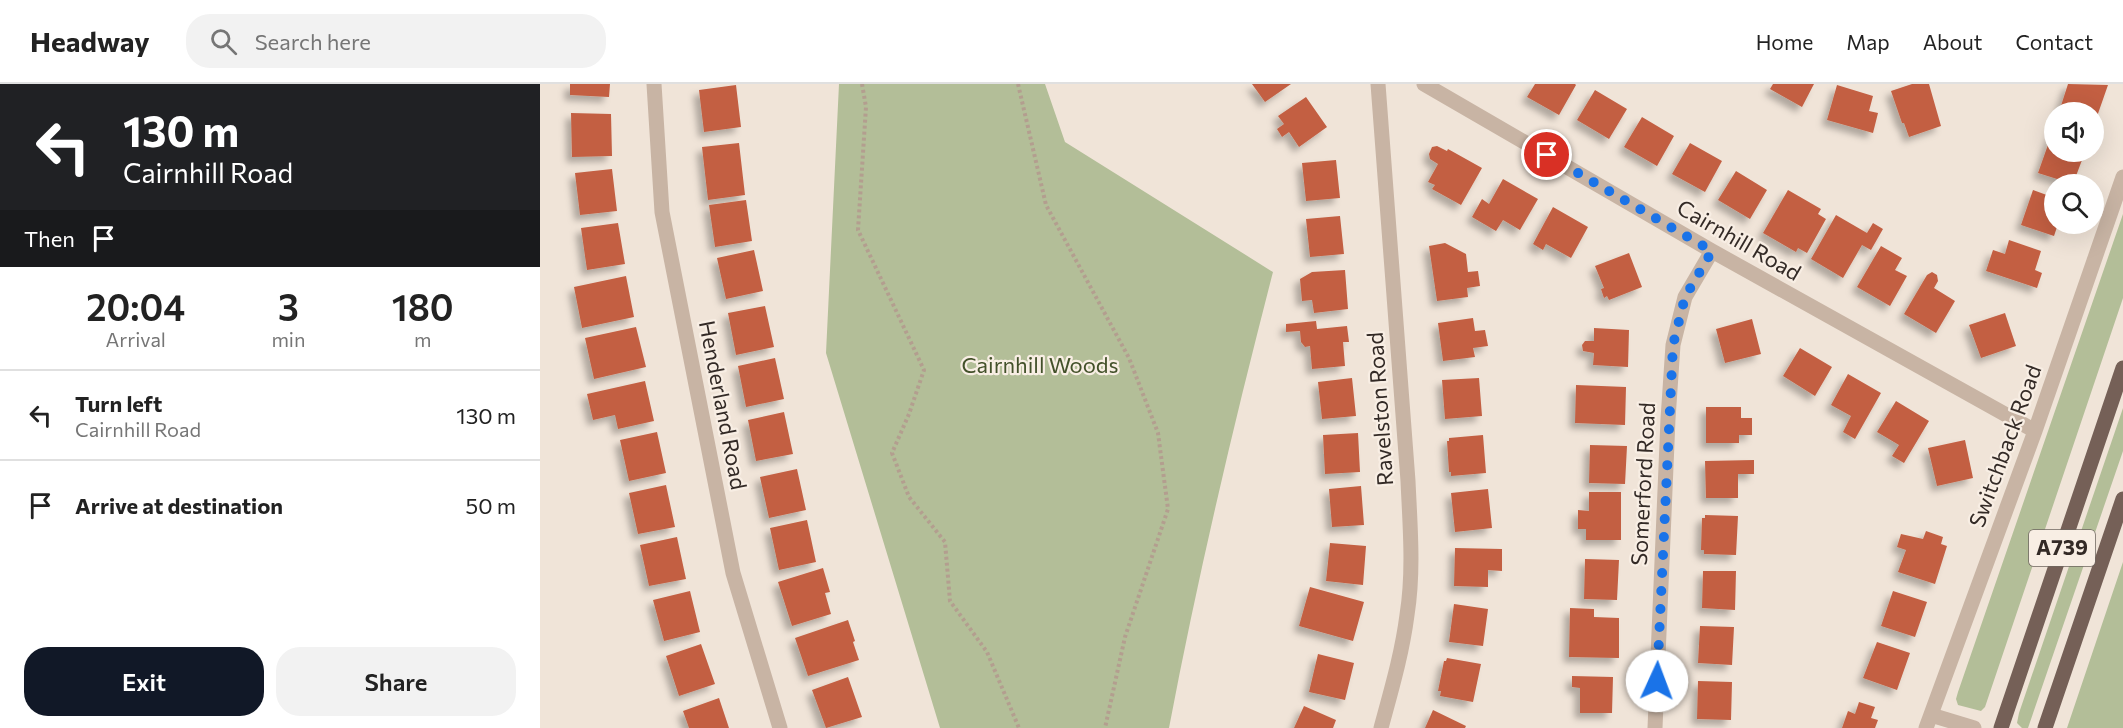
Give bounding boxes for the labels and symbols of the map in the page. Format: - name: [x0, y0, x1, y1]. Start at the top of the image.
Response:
- pin: [1521, 129, 1572, 180]
- street label: Cairnhill Road: [1672, 193, 1806, 286]
- street label: Henderland Road: [694, 318, 753, 492]
- street label: Ravelston Road: [1361, 331, 1398, 487]
- park label: Cairnhill Woods: [961, 351, 1119, 378]
- street label: Switchback Road: [1963, 361, 2046, 531]
- street label: Somerford Road: [1625, 402, 1660, 566]
- road number: A739: [2029, 530, 2095, 566]
- position arrow: [1625, 649, 1689, 713]

